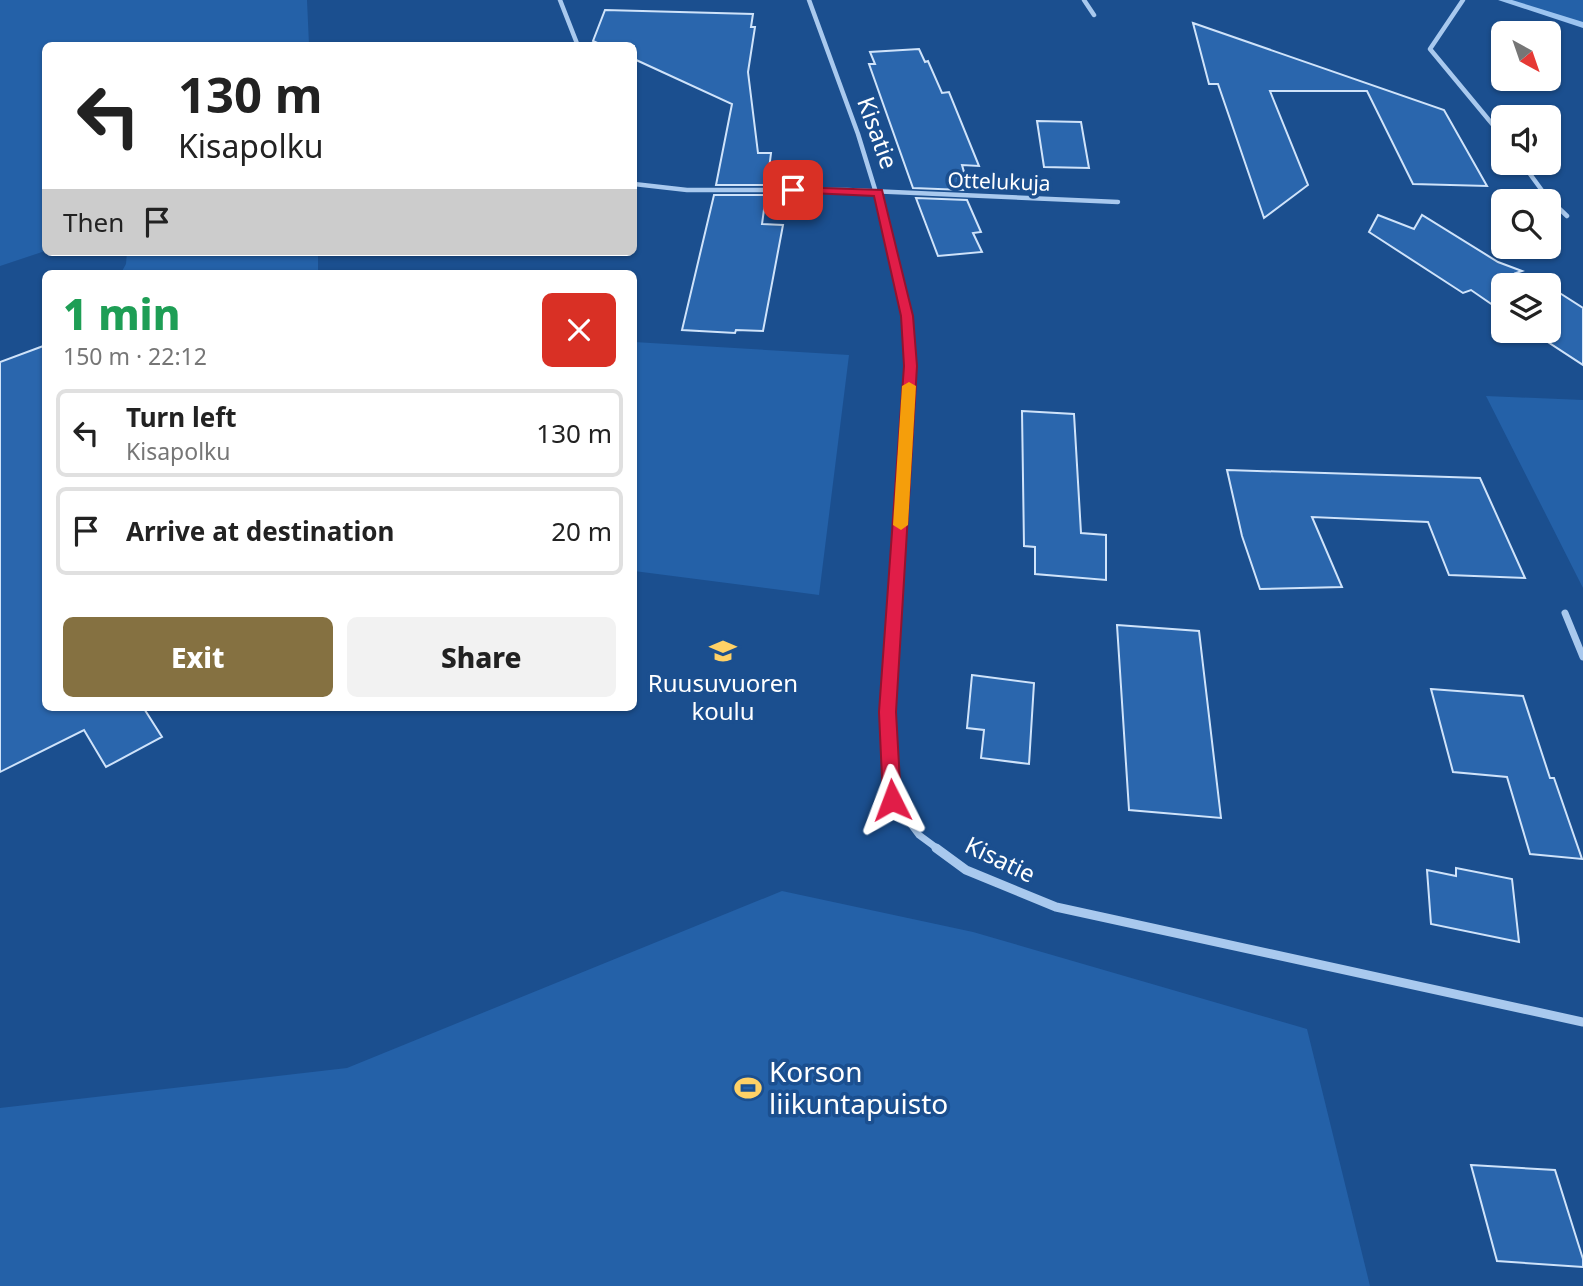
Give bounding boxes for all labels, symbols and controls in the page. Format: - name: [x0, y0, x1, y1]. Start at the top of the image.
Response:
- north arrow: [1491, 21, 1561, 91]
- map controls: [1491, 21, 1561, 343]
- text: 130 m: [178, 61, 323, 127]
- icon: left: [63, 70, 154, 161]
- street label: Kisatie: [850, 92, 907, 173]
- button: sound: [1491, 105, 1561, 175]
- text: Kisapolku: [178, 124, 324, 167]
- pin: [763, 160, 823, 220]
- street label: Ottelukuja: [947, 165, 1051, 197]
- icon: arrive: [774, 171, 812, 209]
- button: search: [1491, 189, 1561, 259]
- icon: arrive: [138, 203, 176, 241]
- text: Then: [63, 204, 124, 240]
- button: layers: [1491, 273, 1561, 343]
- text: 1 min: [63, 285, 180, 342]
- button: close: [542, 293, 616, 367]
- text: 150 m · 22:12: [63, 340, 207, 372]
- text: Turn left: [126, 399, 237, 435]
- icon: left: [67, 414, 105, 452]
- text: 130 m: [536, 415, 612, 451]
- text: Kisapolku: [126, 435, 231, 467]
- icon: arrive: [67, 512, 105, 550]
- text: Arrive at destination: [126, 513, 395, 549]
- text: 20 m: [551, 513, 612, 549]
- button: Exit: [63, 617, 333, 697]
- button: Share: [347, 617, 616, 697]
- school or university icon: Ruusuvuoren koulu: [708, 636, 738, 666]
- place label: Ruusuvuoren koulu: [648, 666, 798, 727]
- position arrow: [855, 763, 929, 837]
- street label: Kisatie: [960, 828, 1041, 890]
- place label: Korson liikuntapuisto: [769, 1052, 948, 1122]
- sports icon: Korson liikuntapuisto: [733, 1073, 763, 1103]

